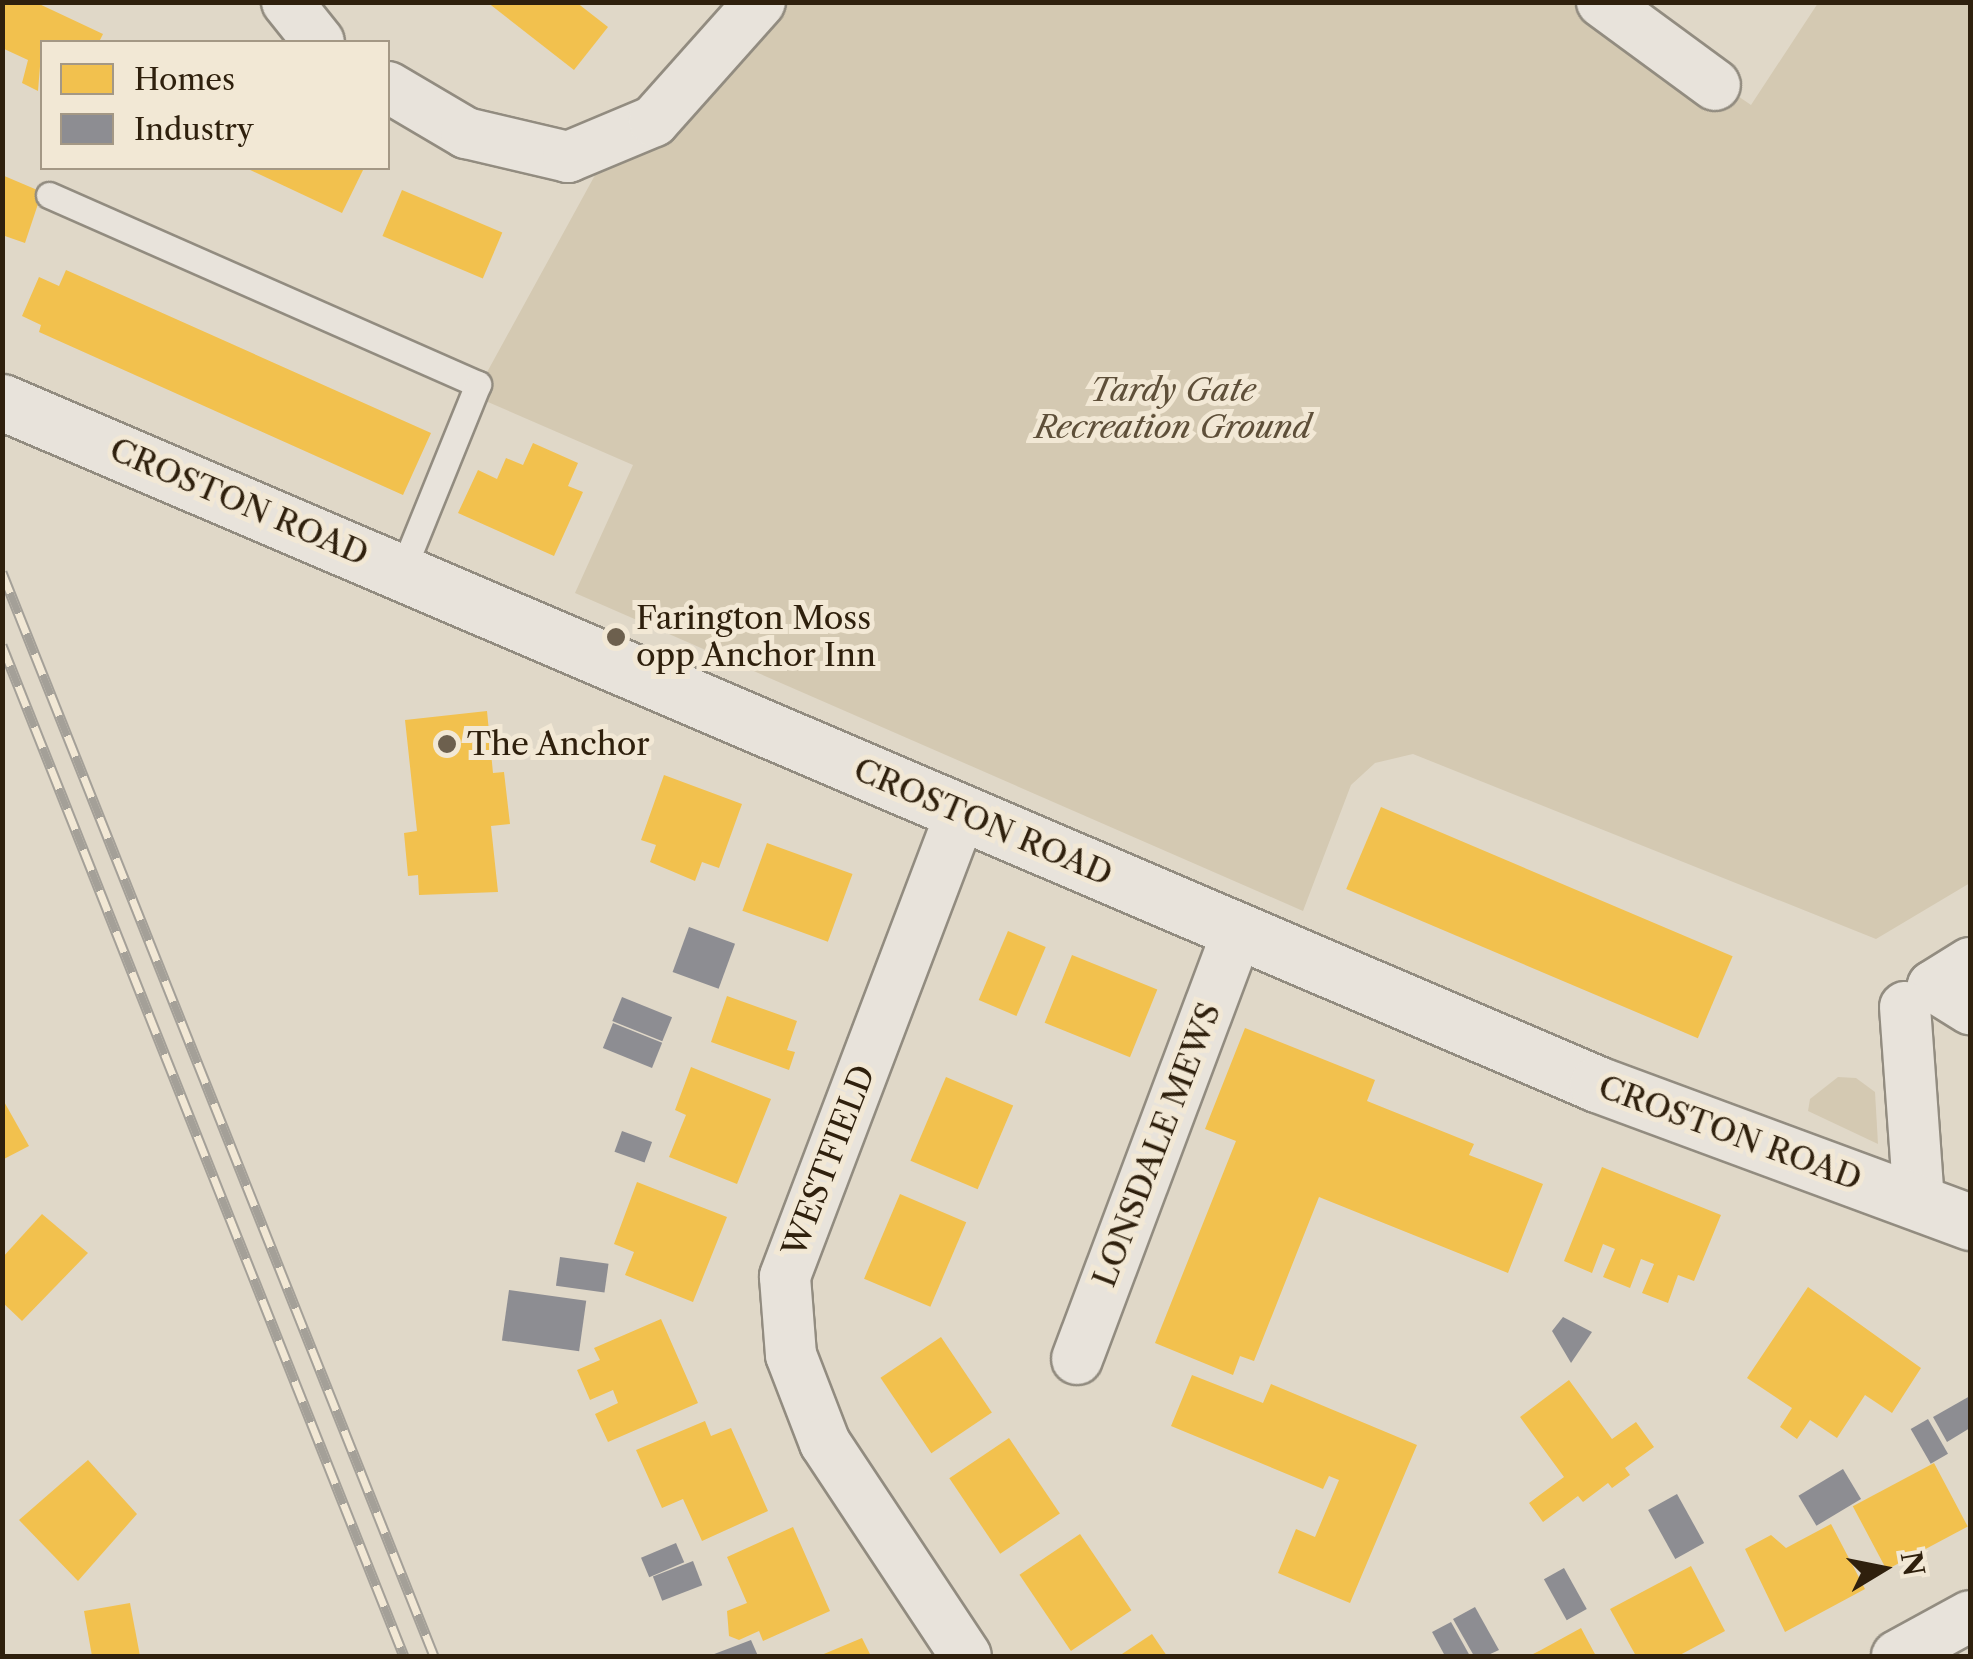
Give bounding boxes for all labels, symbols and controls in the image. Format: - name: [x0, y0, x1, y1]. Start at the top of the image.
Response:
- legend: [40, 40, 390, 170]
- text: Homes: [134, 61, 235, 98]
- text: Industry: [134, 111, 254, 148]
- park label: Tardy Gate Recreation Ground: [1035, 372, 1311, 447]
- street label: CROSTON ROAD: [104, 430, 374, 574]
- place label: Farington Moss opp Anchor Inn: [636, 600, 878, 675]
- marker: Farington Moss opp Anchor Inn: [605, 626, 627, 648]
- place label: The Anchor: [467, 725, 651, 763]
- marker: The Anchor: [436, 733, 458, 755]
- street label: CROSTON ROAD: [848, 750, 1118, 894]
- street label: LONSDALE MEWS: [1085, 998, 1229, 1292]
- street label: WESTFIELD: [775, 1060, 883, 1262]
- street label: CROSTON ROAD: [1593, 1068, 1867, 1198]
- north arrow: [1833, 1519, 1933, 1619]
- text: N: [1894, 1549, 1931, 1579]

